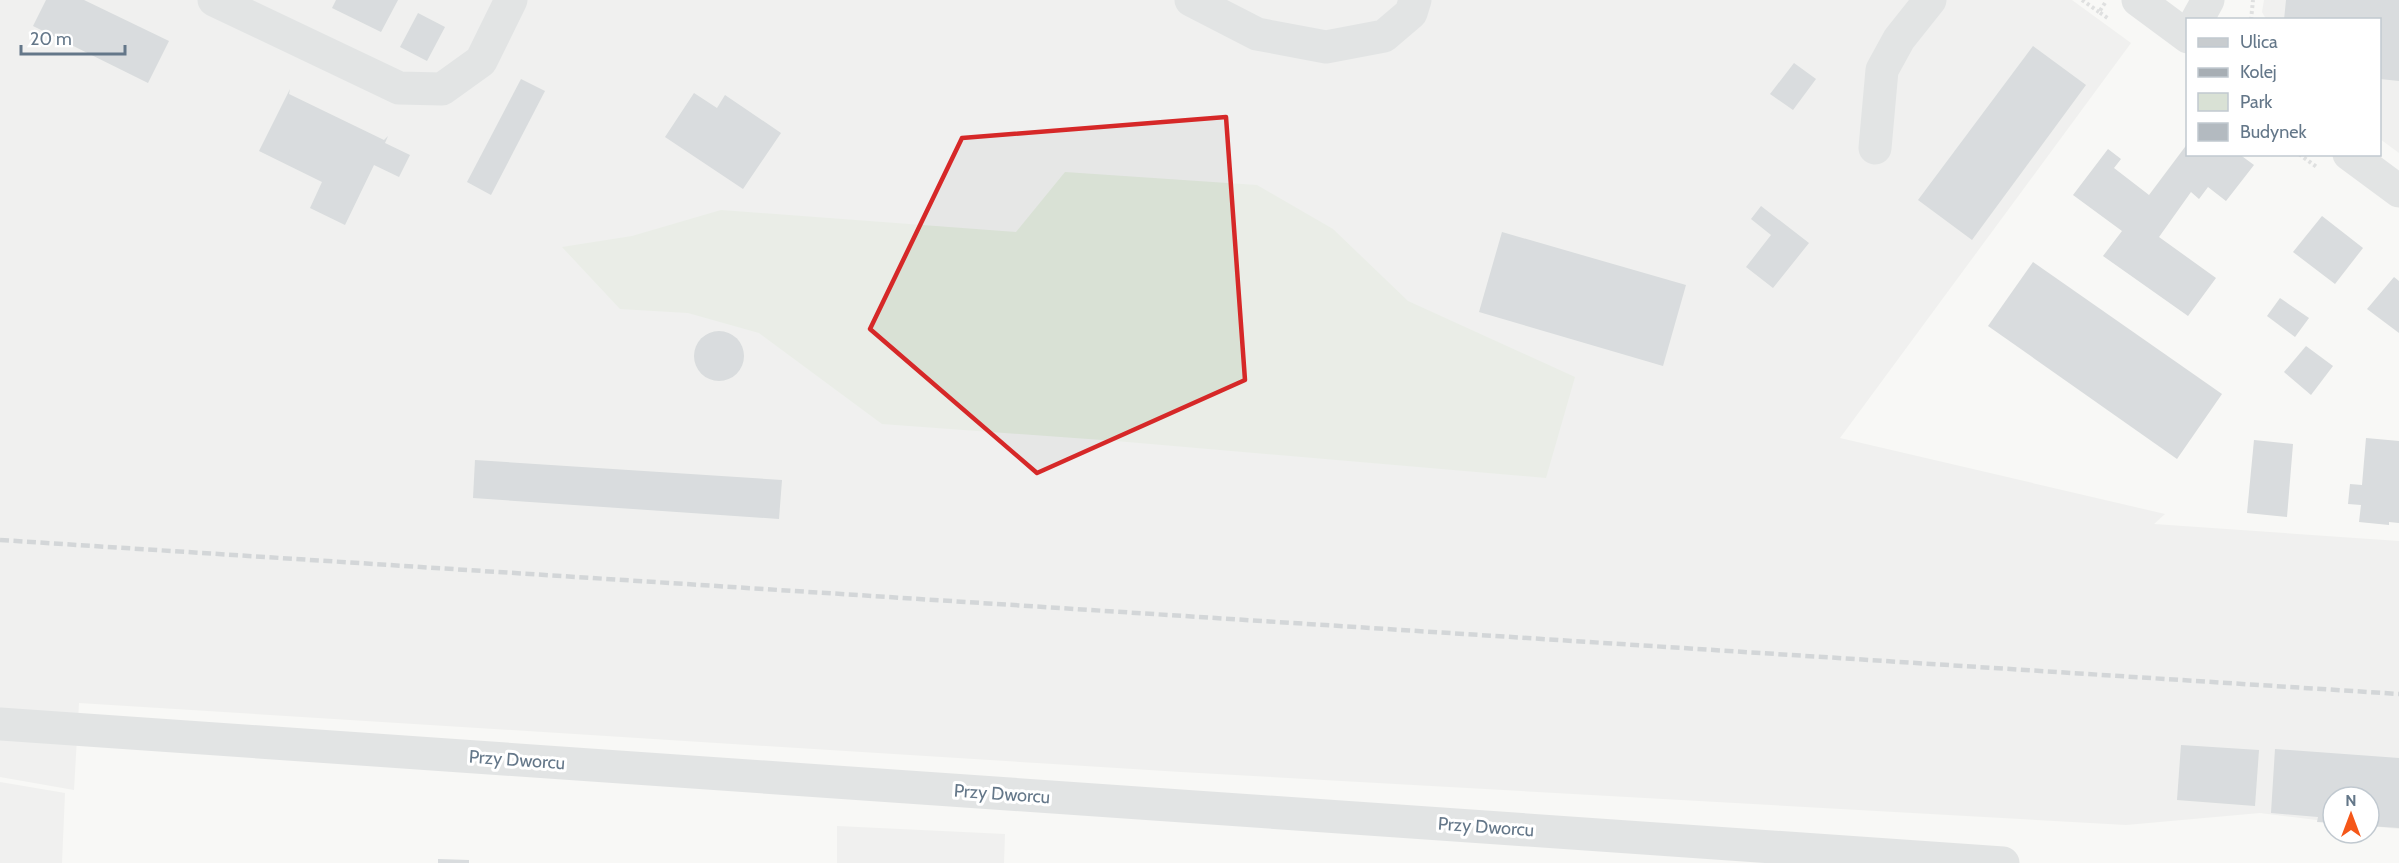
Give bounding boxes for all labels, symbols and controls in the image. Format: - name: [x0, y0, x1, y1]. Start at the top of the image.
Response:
- scale bar: [21, 18, 124, 56]
- legend: [2186, 18, 2381, 156]
- text: 20 m: [30, 28, 72, 50]
- text: Ulica: [2240, 31, 2278, 53]
- text: Kolej: [2240, 61, 2277, 83]
- text: Park: [2240, 91, 2273, 113]
- text: Budynek: [2240, 121, 2307, 143]
- street label: Przy Dworcu: [468, 746, 566, 774]
- street label: Przy Dworcu: [953, 780, 1051, 808]
- north arrow: [2321, 785, 2381, 845]
- text: N: [2345, 791, 2357, 810]
- street label: Przy Dworcu: [1437, 813, 1535, 841]

